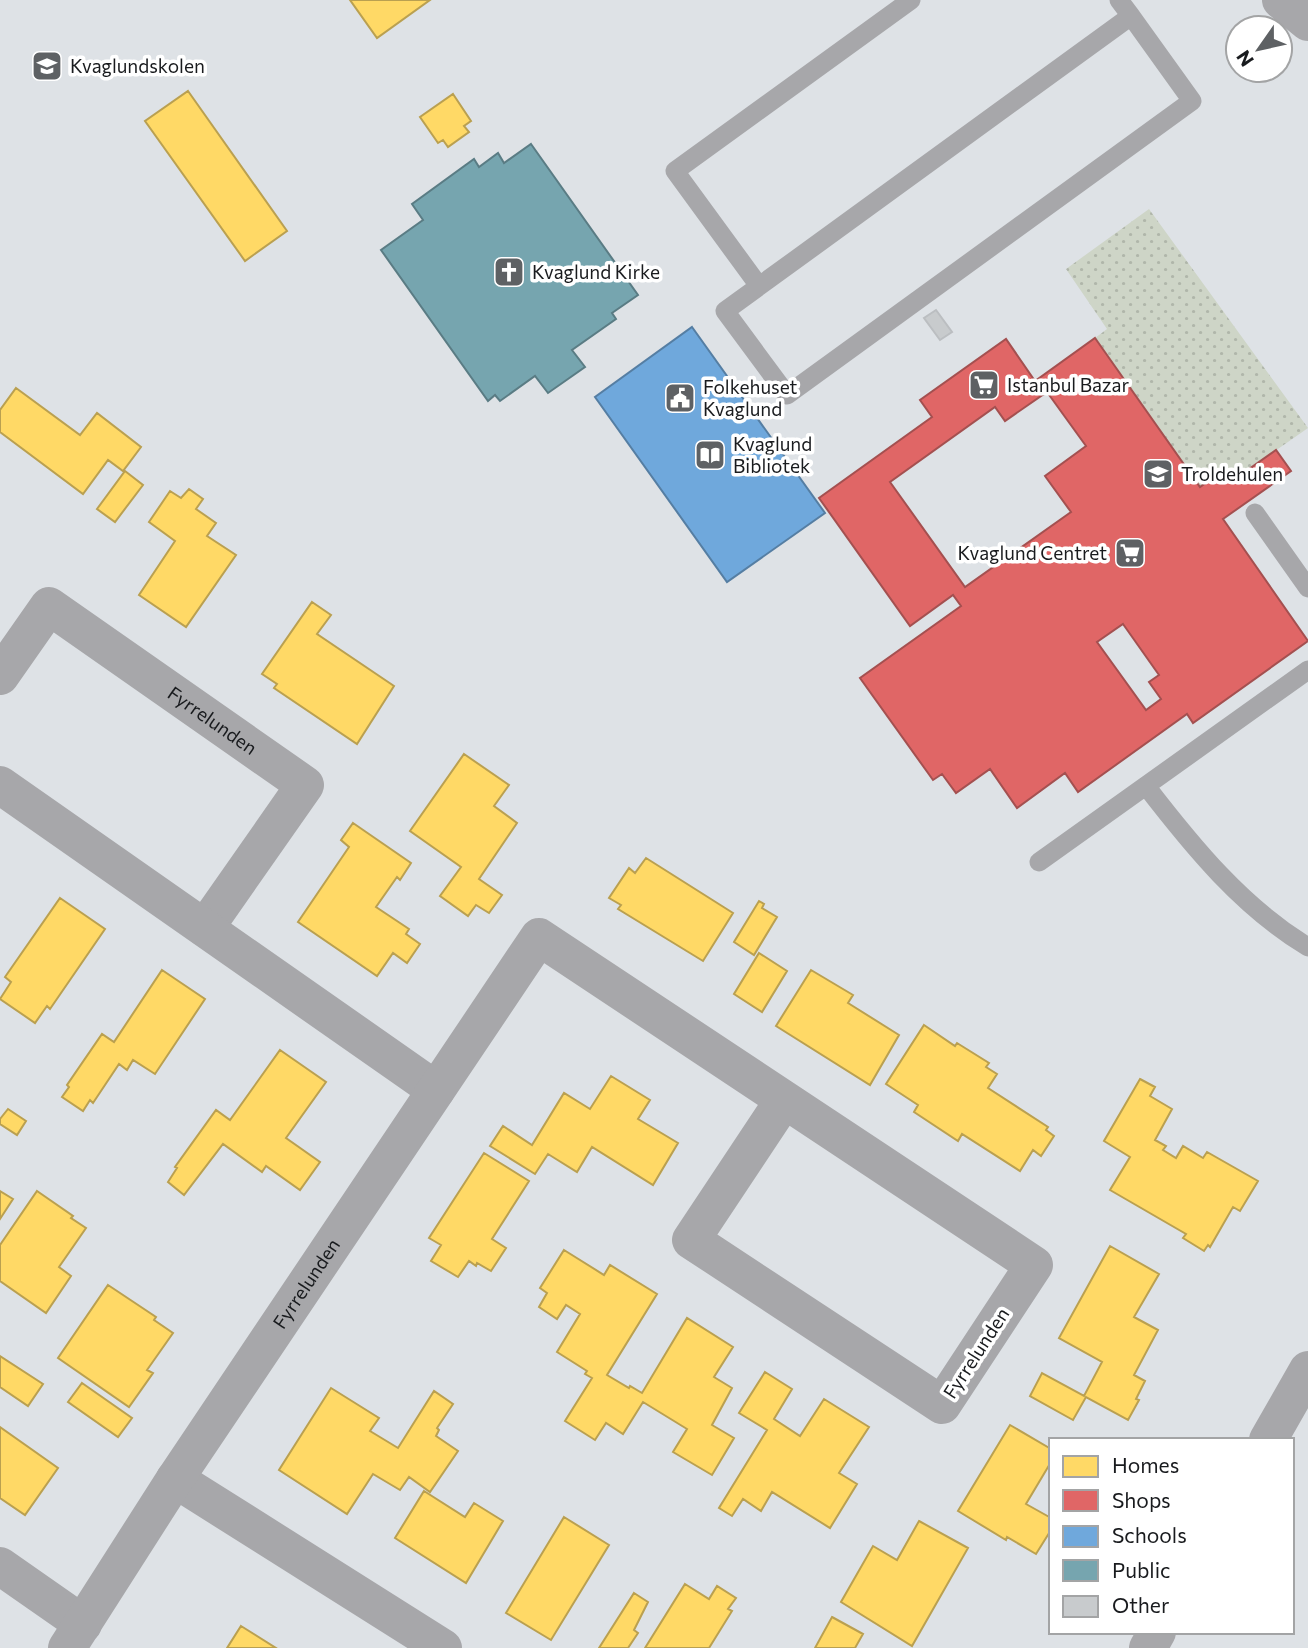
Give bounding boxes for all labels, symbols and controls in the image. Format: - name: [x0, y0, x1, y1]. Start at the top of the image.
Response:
- north arrow: [1224, 14, 1294, 84]
- text: N: [1231, 46, 1258, 71]
- school or university icon: Kvaglundskolen: [30, 49, 64, 83]
- place label: Kvaglundskolen: [70, 54, 205, 77]
- church icon: Kvaglund Kirke: [492, 255, 526, 289]
- place label: Kvaglund Kirke: [532, 260, 660, 283]
- supermarket icon: Istanbul Bazar: [967, 368, 1001, 402]
- place label: Istanbul Bazar: [1007, 373, 1129, 396]
- place label: Folkehuset Kvaglund: [703, 375, 798, 420]
- public building icon: Folkehuset Kvaglund: [663, 381, 697, 415]
- place label: Kvaglund Bibliotek: [733, 432, 812, 477]
- library icon: Kvaglund Bibliotek: [693, 438, 727, 472]
- school or university icon: Troldehulen: [1141, 457, 1175, 491]
- place label: Troldehulen: [1181, 462, 1283, 485]
- supermarket icon: Kvaglund Centret: [1113, 536, 1147, 570]
- place label: Kvaglund Centret: [958, 541, 1107, 564]
- street label: Fyrrelunden: [164, 681, 262, 759]
- street label: Fyrrelunden: [267, 1234, 344, 1333]
- street label: Fyrrelunden: [938, 1303, 1013, 1402]
- legend: [1049, 1438, 1294, 1634]
- text: Homes: [1112, 1452, 1179, 1477]
- text: Shops: [1112, 1487, 1171, 1512]
- text: Schools: [1112, 1522, 1187, 1547]
- text: Public: [1112, 1557, 1170, 1582]
- text: Other: [1112, 1592, 1169, 1617]

